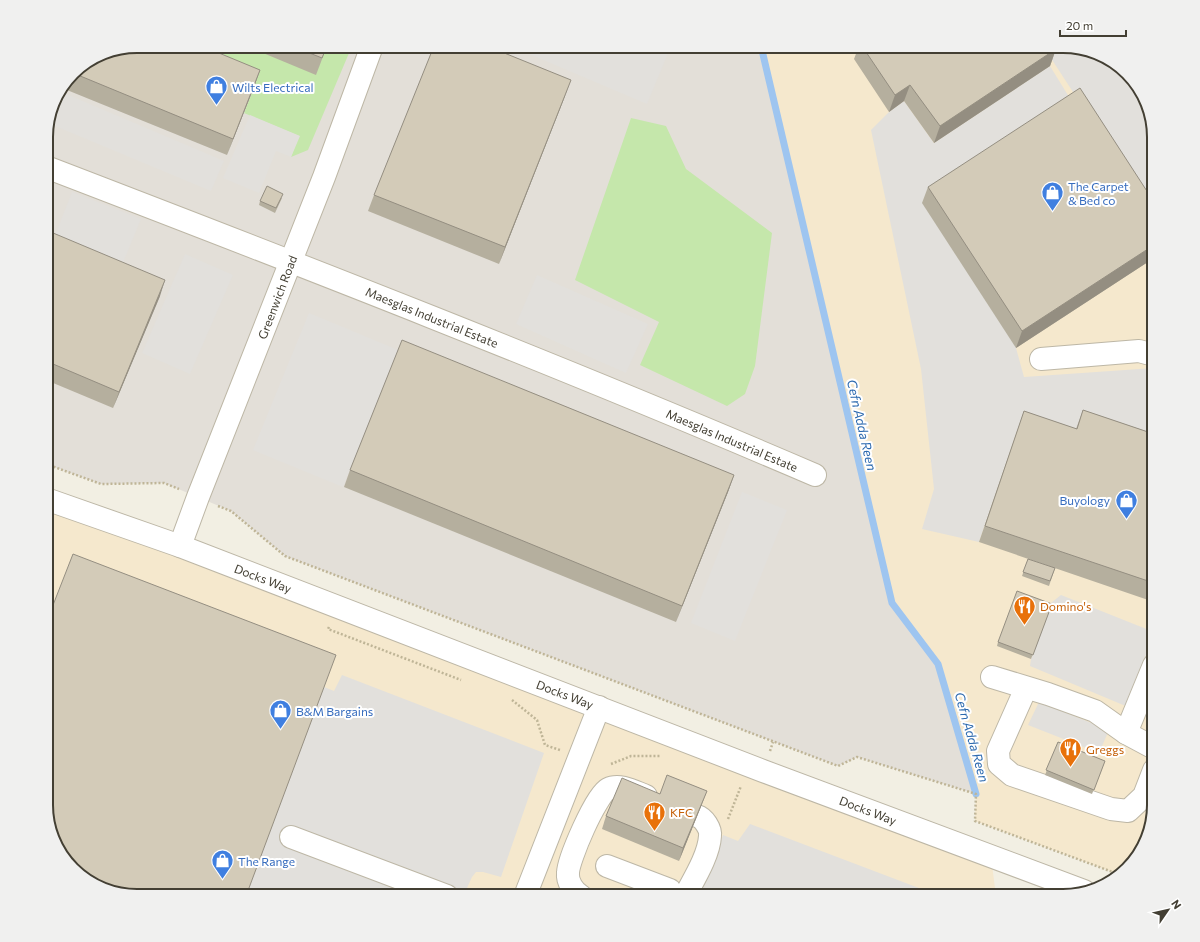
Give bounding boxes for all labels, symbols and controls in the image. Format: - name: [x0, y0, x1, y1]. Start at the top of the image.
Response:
- scale bar: [1060, 12, 1126, 38]
- text: 20 m: [1066, 18, 1093, 32]
- shop icon: Wilts Electrical: [203, 74, 229, 107]
- place label: Wilts Electrical: [232, 80, 314, 94]
- place label: The Carpet & Bed co: [1068, 179, 1129, 207]
- shop icon: The Carpet & Bed co: [1039, 180, 1065, 213]
- street label: Greenwich Road: [255, 253, 299, 341]
- street label: Maesglas Industrial Estate: [364, 284, 500, 350]
- water label: Cefn Adda Reen: [844, 378, 880, 472]
- street label: Maesglas Industrial Estate: [664, 406, 800, 474]
- shop icon: Buyology: [1113, 487, 1139, 520]
- place label: Buyology: [1059, 493, 1110, 507]
- street label: Docks Way: [232, 561, 294, 595]
- restaurant icon: Domino's: [1011, 593, 1037, 626]
- place label: Domino's: [1040, 599, 1092, 613]
- street label: Docks Way: [534, 677, 596, 711]
- water label: Cefn Adda Reen: [951, 690, 993, 784]
- shop icon: B&M Bargains: [268, 698, 294, 731]
- place label: B&M Bargains: [296, 704, 373, 718]
- restaurant icon: Greggs: [1057, 736, 1083, 769]
- place label: Greggs: [1086, 742, 1124, 756]
- street label: Docks Way: [837, 793, 899, 827]
- restaurant icon: KFC: [641, 799, 667, 832]
- place label: KFC: [670, 805, 693, 819]
- shop icon: The Range: [210, 848, 236, 881]
- place label: The Range: [238, 854, 295, 868]
- north arrow: [1148, 890, 1188, 930]
- text: N: [1169, 897, 1184, 911]

